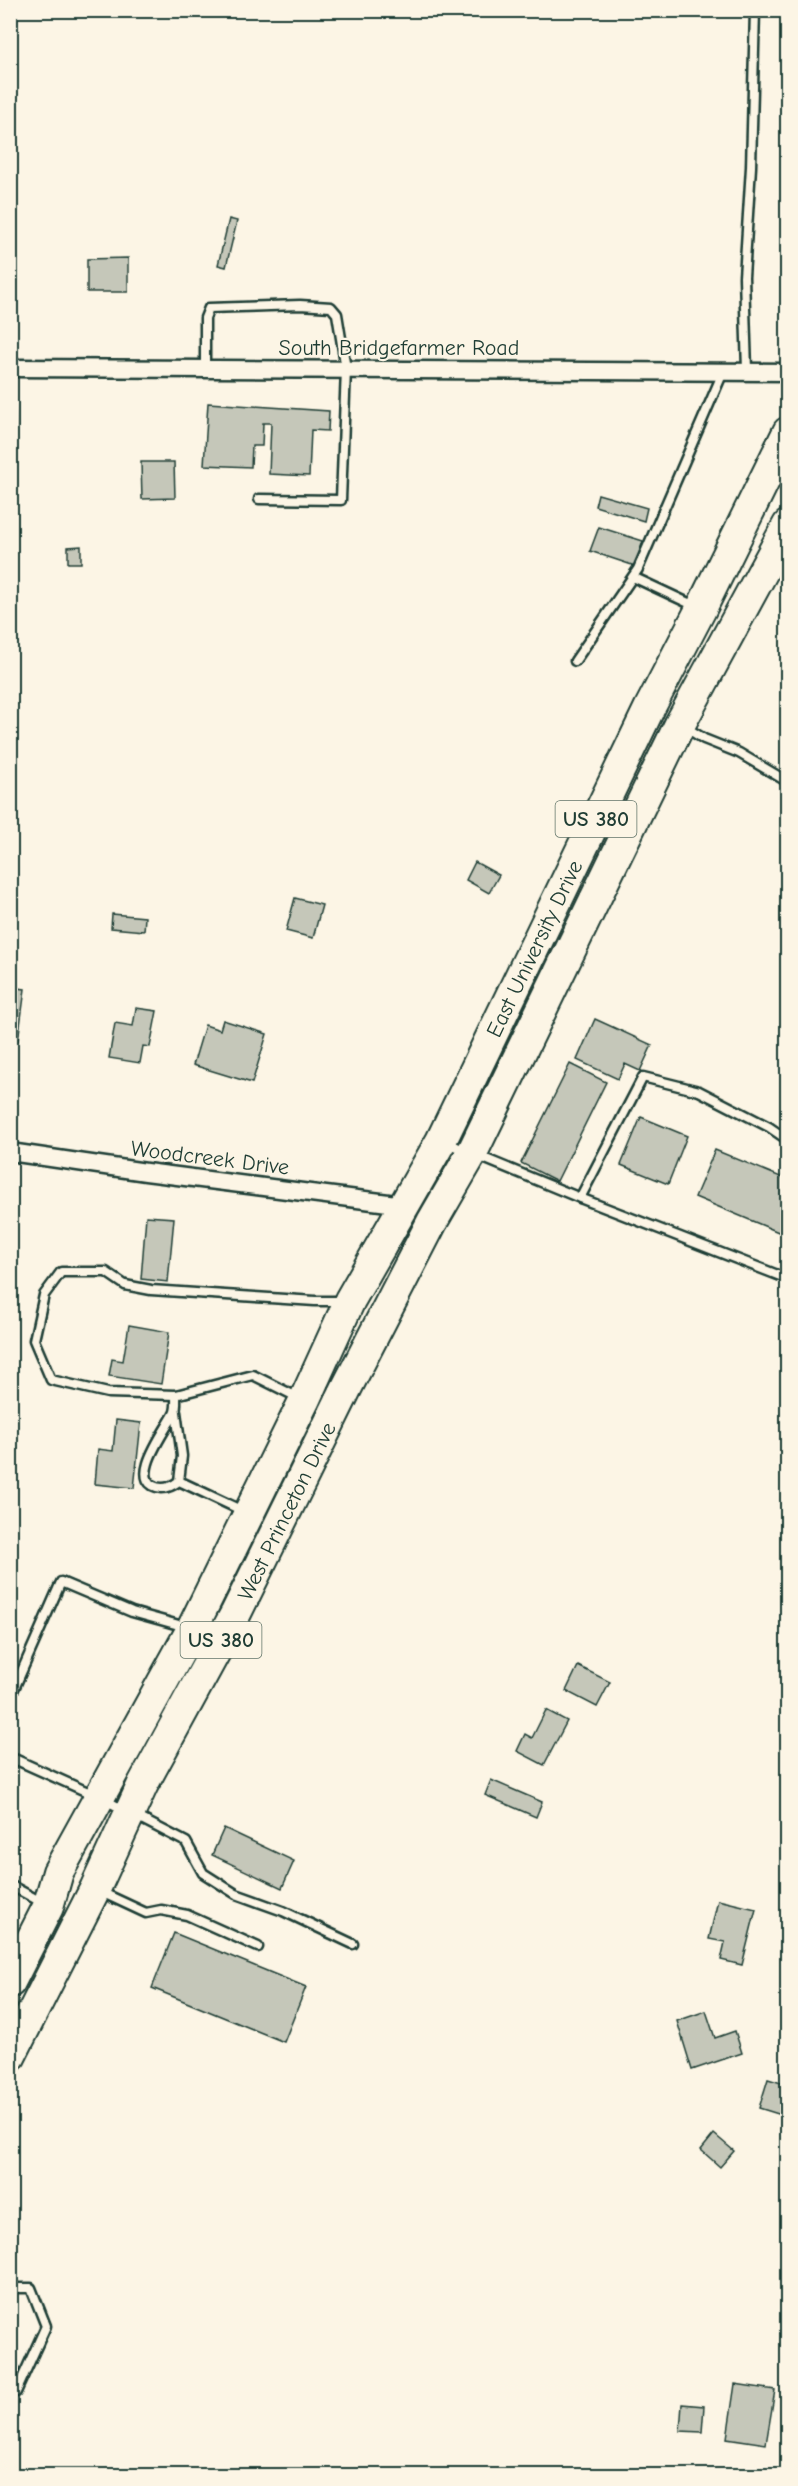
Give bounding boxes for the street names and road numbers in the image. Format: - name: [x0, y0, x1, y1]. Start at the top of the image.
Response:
- street label: South Bridgefarmer Road: [279, 335, 519, 361]
- road number: US 380: [556, 801, 636, 837]
- street label: East University Drive: [481, 856, 588, 1042]
- street label: Woodcreek Drive: [129, 1135, 291, 1181]
- street label: West Princeton Drive: [232, 1418, 342, 1605]
- road number: US 380: [180, 1622, 262, 1658]

